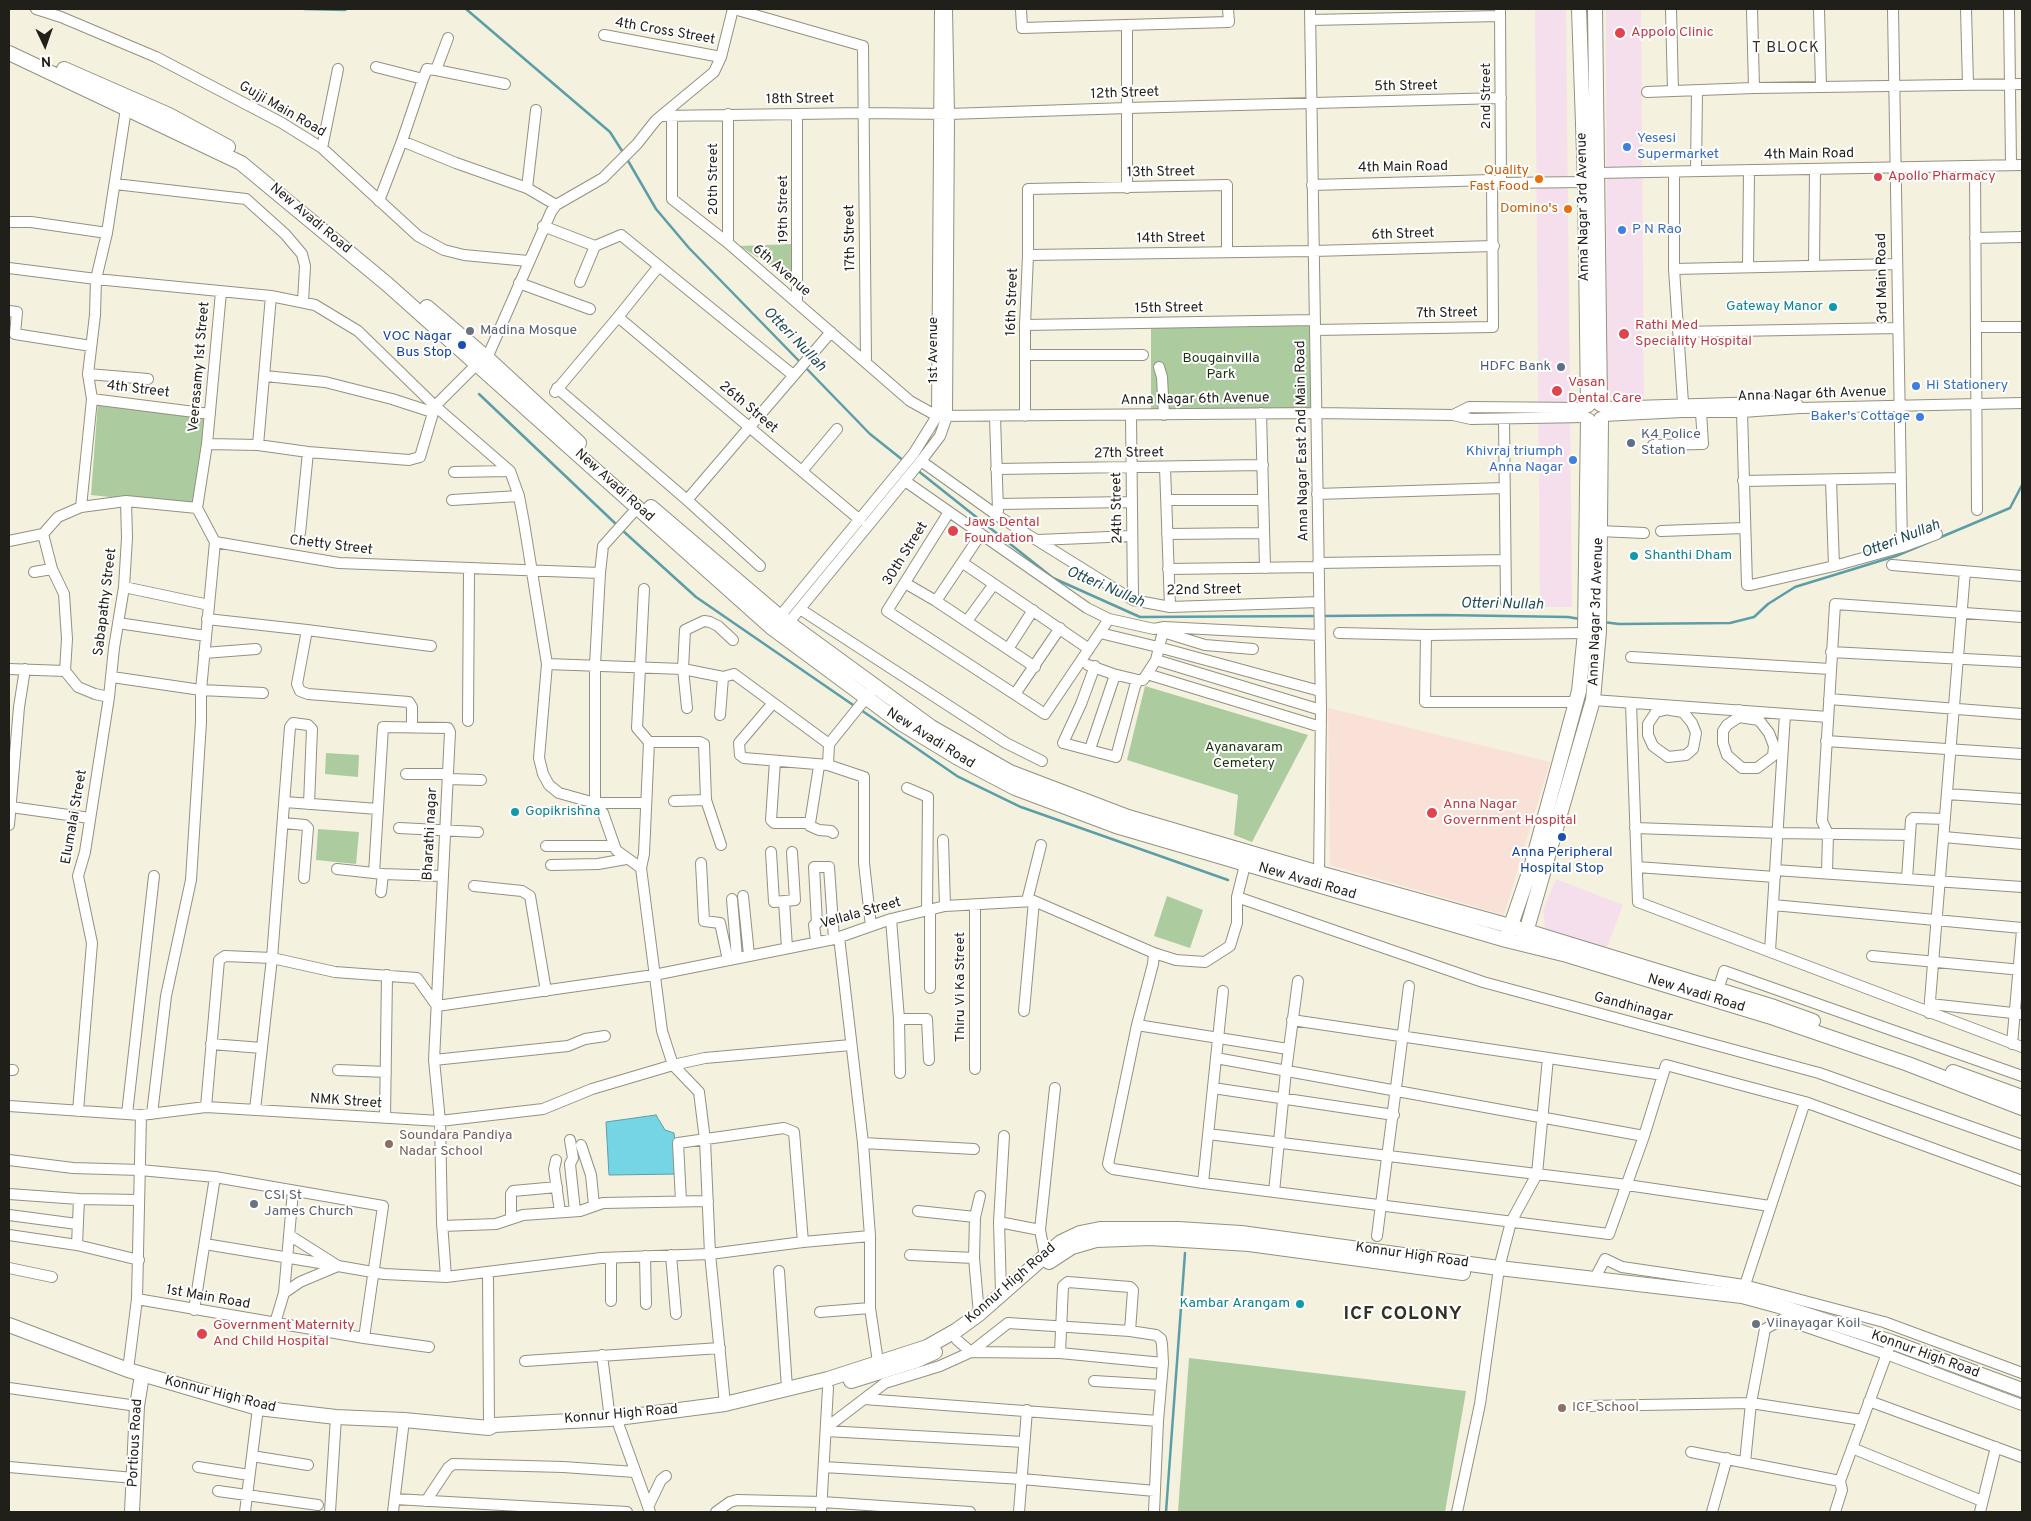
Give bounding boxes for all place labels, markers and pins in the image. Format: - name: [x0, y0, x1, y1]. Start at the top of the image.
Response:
- place label: Appolo Clinic: [1631, 25, 1714, 41]
- marker: Appolo Clinic: [1613, 26, 1627, 40]
- place label: Yesesi Supermarket: [1637, 131, 1719, 164]
- marker: Yesesi Supermarket: [1621, 141, 1633, 153]
- place label: Quality Fast Food: [1469, 163, 1529, 196]
- place label: Apollo Pharmacy: [1888, 169, 1996, 185]
- marker: Apollo Pharmacy: [1872, 171, 1884, 183]
- marker: Quality Fast Food: [1533, 173, 1545, 185]
- place label: Domino's: [1500, 201, 1558, 217]
- marker: Domino's: [1562, 203, 1574, 215]
- place label: P N Rao: [1632, 222, 1682, 238]
- marker: P N Rao: [1616, 224, 1628, 236]
- place label: Gateway Manor: [1726, 299, 1823, 315]
- marker: Gateway Manor: [1827, 301, 1839, 313]
- place label: Rathi Med Speciality Hospital: [1635, 318, 1752, 351]
- place label: Madina Mosque: [480, 323, 577, 339]
- marker: Madina Mosque: [464, 325, 476, 337]
- marker: Rathi Med Speciality Hospital: [1617, 327, 1631, 341]
- place label: VOC Nagar Bus Stop: [383, 329, 452, 362]
- marker: VOC Nagar Bus Stop: [456, 339, 468, 351]
- place label: HDFC Bank: [1480, 359, 1551, 375]
- marker: HDFC Bank: [1555, 361, 1567, 373]
- place label: Vasan Dental Care: [1568, 375, 1641, 408]
- place label: Hi Stationery: [1926, 378, 2008, 394]
- marker: Hi Stationery: [1910, 380, 1922, 392]
- marker: Vasan Dental Care: [1550, 384, 1564, 398]
- place label: Baker's Cottage: [1810, 409, 1910, 425]
- marker: Baker's Cottage: [1914, 411, 1926, 423]
- place label: K4 Police Station: [1641, 427, 1701, 460]
- marker: K4 Police Station: [1625, 437, 1637, 449]
- place label: Khivraj triumph Anna Nagar: [1466, 444, 1563, 477]
- marker: Khivraj triumph Anna Nagar: [1567, 454, 1579, 466]
- place label: Jaws Dental Foundation: [964, 515, 1040, 548]
- marker: Jaws Dental Foundation: [946, 524, 960, 538]
- place label: Shanthi Dham: [1644, 548, 1732, 564]
- marker: Shanthi Dham: [1628, 550, 1640, 562]
- place label: Anna Nagar Government Hospital: [1443, 797, 1576, 830]
- place label: Gopikrishna: [525, 804, 600, 820]
- marker: Gopikrishna: [509, 806, 521, 818]
- marker: Anna Nagar Government Hospital: [1425, 806, 1439, 820]
- marker: Anna Peripheral Hospital Stop: [1556, 831, 1568, 843]
- place label: Anna Peripheral Hospital Stop: [1511, 845, 1613, 878]
- place label: Soundara Pandiya Nadar School: [399, 1128, 512, 1160]
- marker: Soundara Pandiya Nadar School: [383, 1138, 395, 1150]
- place label: CSI St James Church: [264, 1188, 353, 1220]
- marker: CSI St James Church: [248, 1198, 260, 1210]
- place label: Kambar Arangam: [1180, 1296, 1290, 1312]
- marker: Kambar Arangam: [1294, 1298, 1306, 1310]
- place label: Viinayagar Koil: [1766, 1316, 1860, 1332]
- place label: Government Maternity And Child Hospital: [213, 1318, 355, 1350]
- marker: Viinayagar Koil: [1750, 1318, 1762, 1330]
- marker: Government Maternity And Child Hospital: [195, 1327, 209, 1341]
- place label: ICF School: [1572, 1400, 1639, 1416]
- marker: ICF School: [1556, 1402, 1568, 1414]

